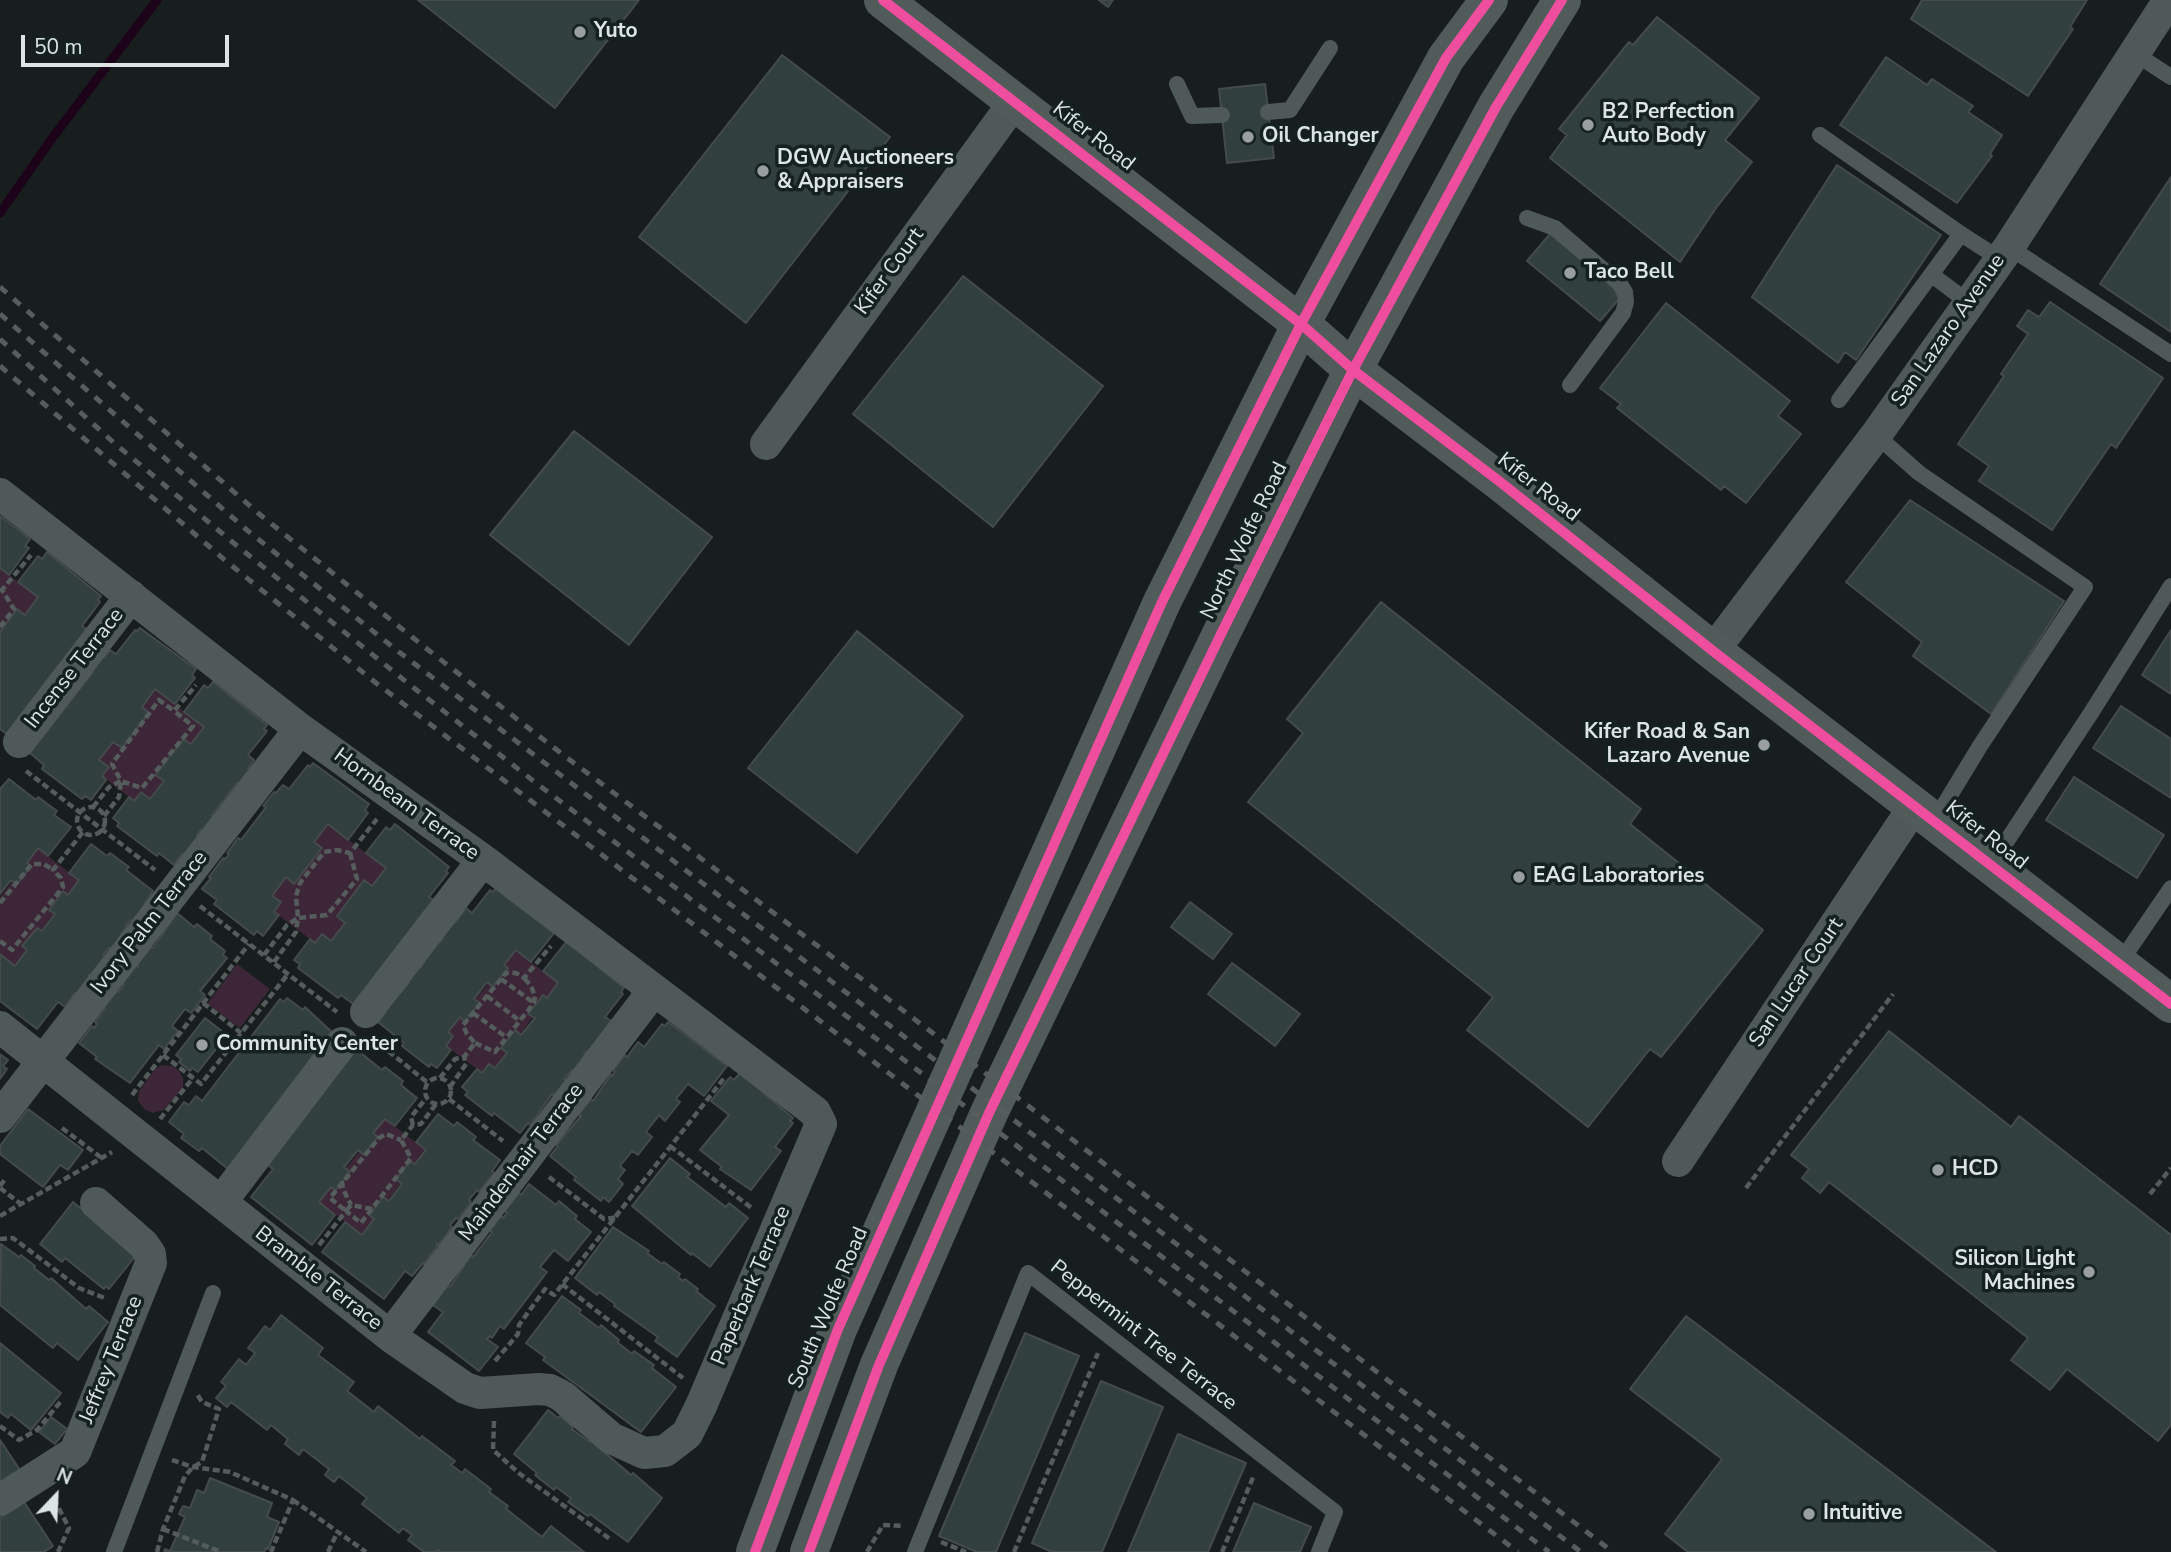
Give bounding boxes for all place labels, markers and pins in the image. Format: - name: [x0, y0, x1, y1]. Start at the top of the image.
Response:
- place label: Yuto: [594, 19, 638, 45]
- marker: Yuto: [572, 24, 588, 40]
- place label: B2 Perfection Auto Body: [1602, 100, 1735, 150]
- marker: B2 Perfection Auto Body: [1580, 117, 1596, 133]
- place label: Oil Changer: [1262, 124, 1379, 150]
- marker: Oil Changer: [1240, 129, 1256, 145]
- place label: DGW Auctioneers & Appraisers: [777, 146, 954, 196]
- marker: DGW Auctioneers & Appraisers: [755, 163, 771, 179]
- place label: Taco Bell: [1584, 260, 1674, 286]
- marker: Taco Bell: [1562, 265, 1578, 281]
- place label: Kifer Road & San Lazaro Avenue: [1584, 720, 1750, 770]
- marker: Kifer Road & San Lazaro Avenue: [1756, 737, 1772, 753]
- place label: EAG Laboratories: [1533, 864, 1705, 890]
- marker: EAG Laboratories: [1511, 869, 1527, 885]
- place label: Community Center: [216, 1032, 398, 1058]
- marker: Community Center: [194, 1037, 210, 1053]
- place label: HCD: [1952, 1157, 1998, 1183]
- marker: HCD: [1930, 1162, 1946, 1178]
- place label: Silicon Light Machines: [1954, 1247, 2075, 1297]
- marker: Silicon Light Machines: [2081, 1264, 2097, 1280]
- place label: Intuitive: [1823, 1501, 1902, 1527]
- marker: Intuitive: [1801, 1506, 1817, 1522]

